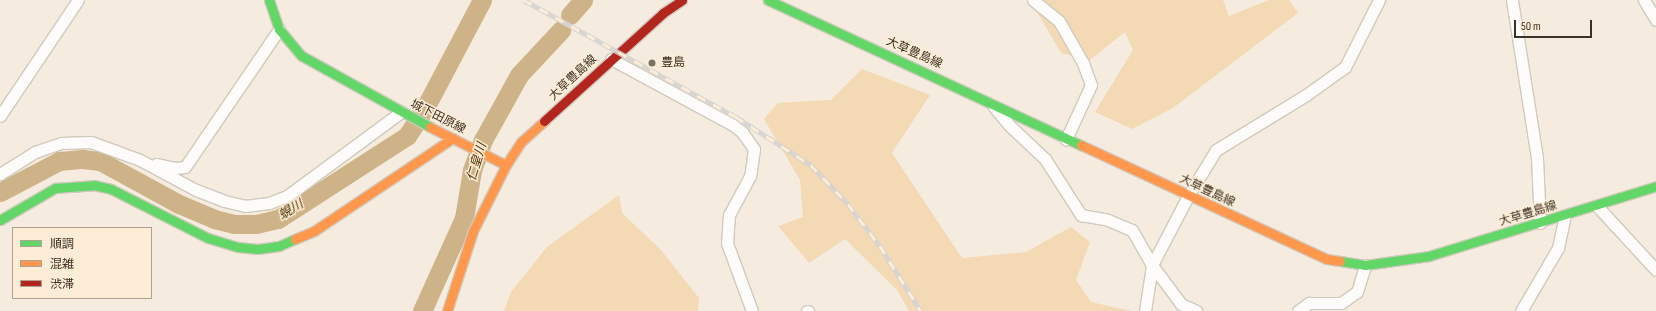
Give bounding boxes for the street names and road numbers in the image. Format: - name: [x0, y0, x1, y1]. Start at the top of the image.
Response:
- street label: 大草豊島線: [884, 34, 944, 72]
- street label: 大草豊島線: [546, 52, 600, 104]
- street label: 城下田原線: [408, 97, 468, 137]
- street label: 大草豊島線: [1177, 172, 1237, 210]
- street label: 大草豊島線: [1497, 198, 1559, 230]

